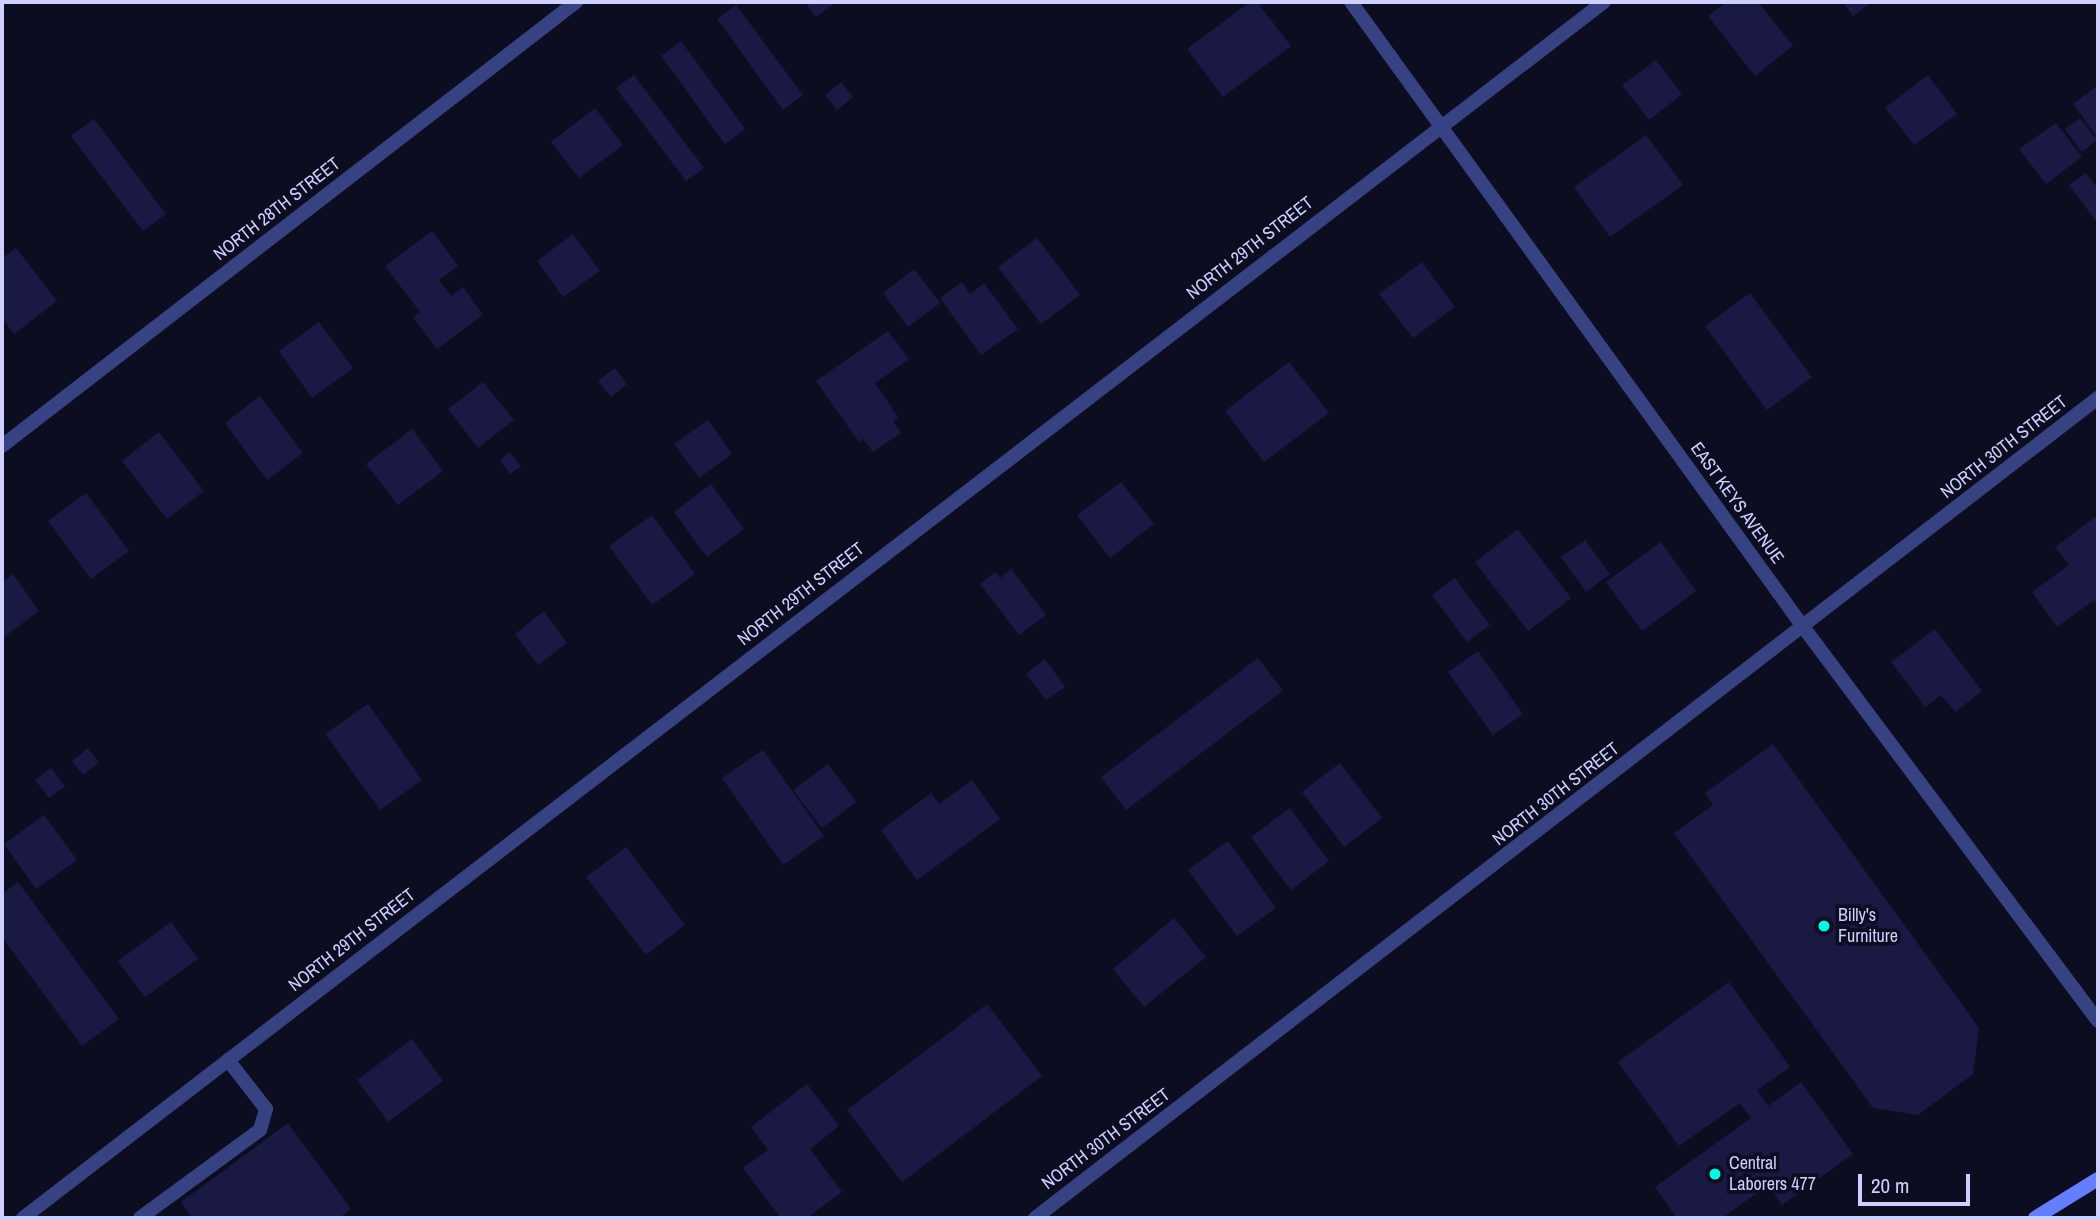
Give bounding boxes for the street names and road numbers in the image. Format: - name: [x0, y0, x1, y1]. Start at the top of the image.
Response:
- street label: NORTH 28TH STREET: [209, 153, 345, 265]
- street label: NORTH 29TH STREET: [1182, 192, 1318, 304]
- street label: NORTH 30TH STREET: [1936, 391, 2072, 503]
- street label: EAST KEYS AVENUE: [1685, 438, 1789, 568]
- street label: NORTH 29TH STREET: [733, 538, 869, 650]
- street label: NORTH 30TH STREET: [1488, 738, 1624, 850]
- street label: NORTH 29TH STREET: [284, 884, 420, 996]
- street label: NORTH 30TH STREET: [1038, 1084, 1174, 1194]

